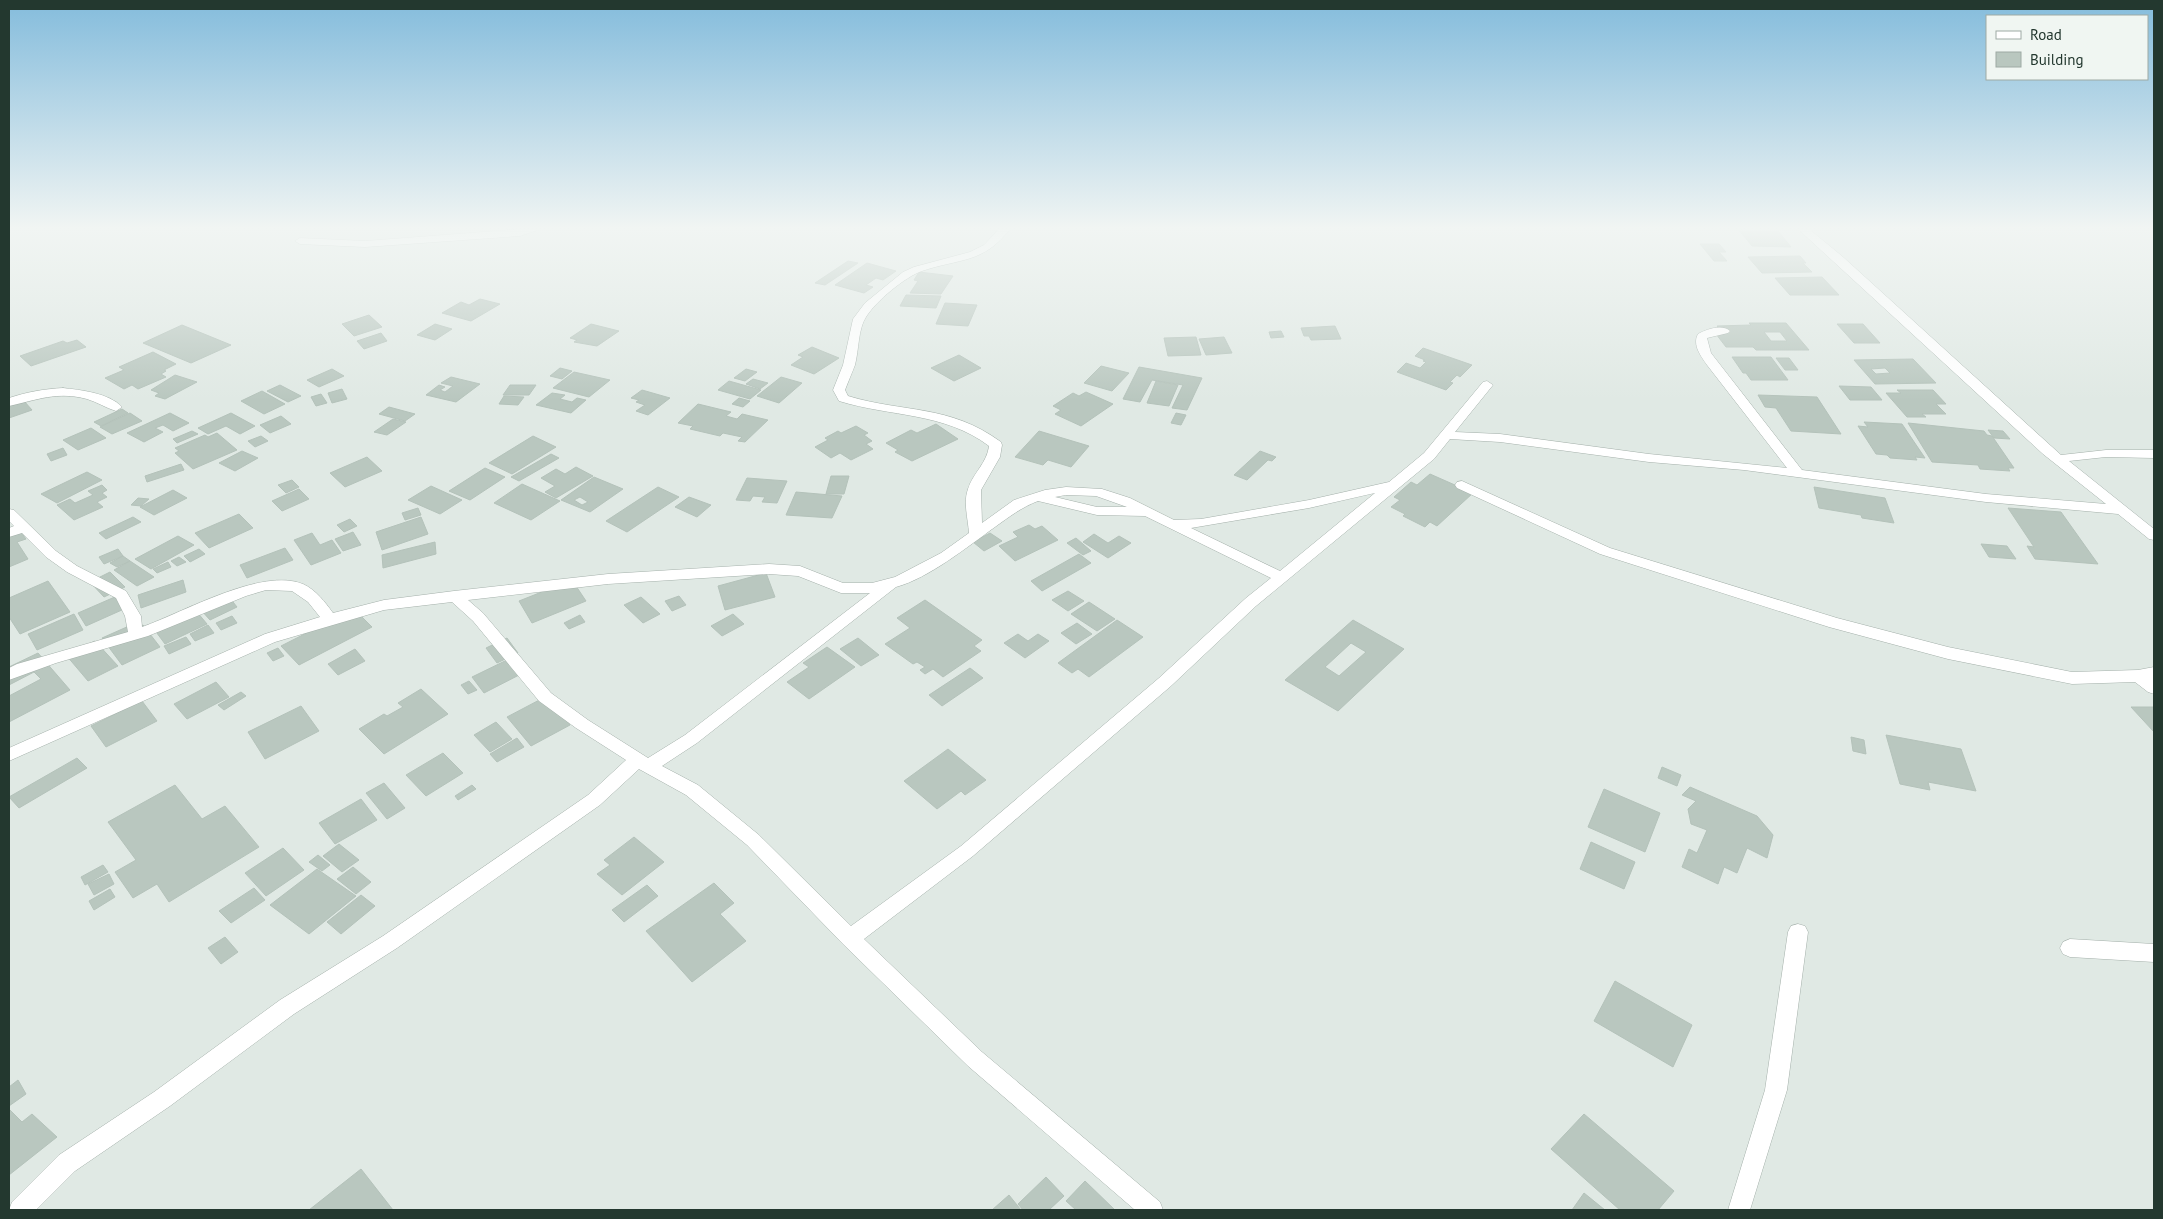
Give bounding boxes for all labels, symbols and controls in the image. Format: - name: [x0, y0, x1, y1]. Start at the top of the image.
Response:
- legend: [1986, 15, 2148, 80]
- text: Road: [2030, 25, 2062, 44]
- text: Building: [2030, 50, 2084, 69]

